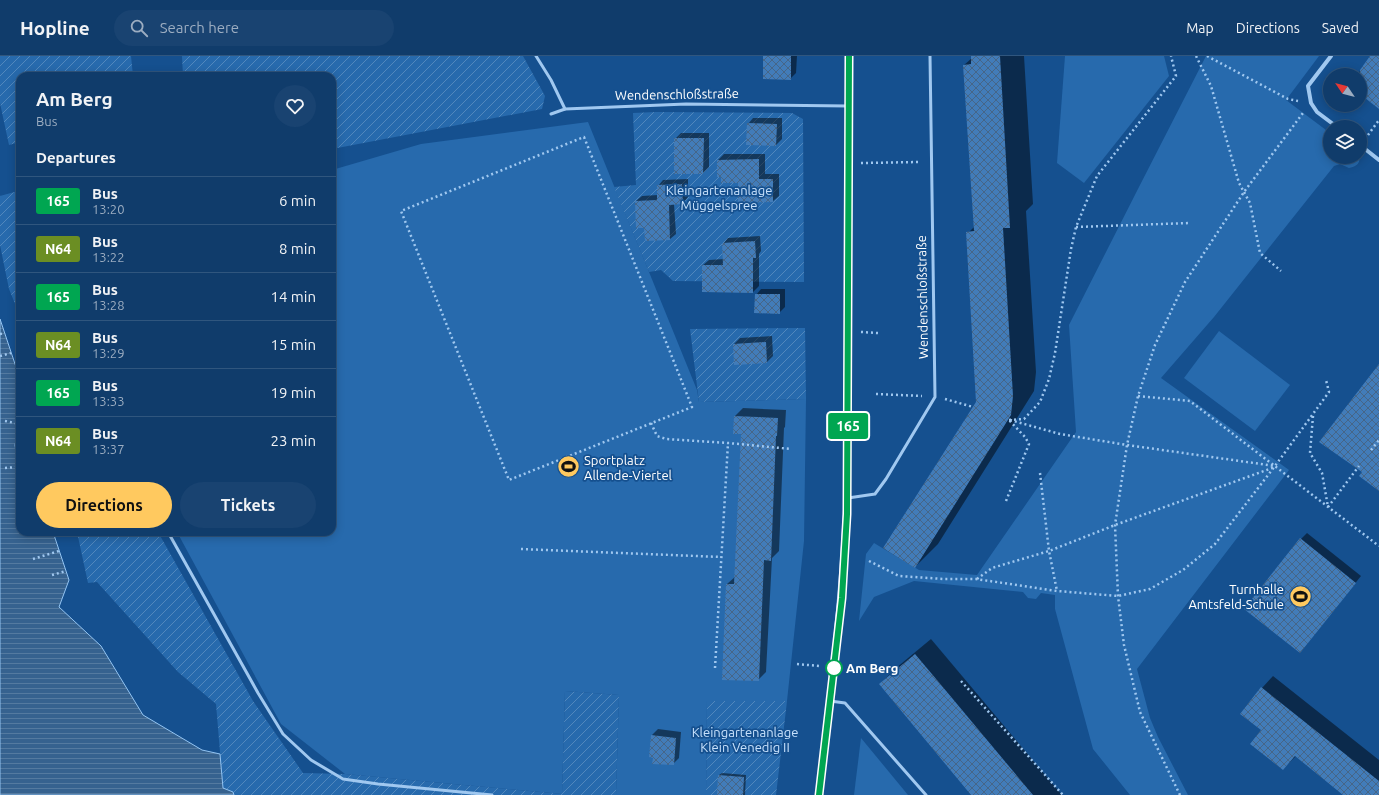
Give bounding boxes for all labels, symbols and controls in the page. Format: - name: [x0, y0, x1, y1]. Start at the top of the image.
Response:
- search box: [114, 10, 394, 46]
- text: Hopline: [20, 17, 90, 39]
- icon: search: [128, 17, 150, 39]
- text: Search here: [160, 19, 239, 36]
- text: Map: [1186, 20, 1214, 36]
- text: Directions: [1236, 20, 1300, 36]
- text: Saved: [1322, 20, 1359, 36]
- north arrow: [1323, 68, 1367, 112]
- map controls: [1323, 68, 1367, 164]
- button: heart: [274, 85, 316, 127]
- street label: Wendenschloßstraße: [615, 86, 739, 102]
- text: Am Berg: [36, 88, 113, 110]
- text: Bus: [36, 114, 57, 128]
- button: layers: [1323, 120, 1367, 164]
- text: Departures: [36, 149, 116, 166]
- park label: Kleingartenanlage Müggelspree: [666, 183, 772, 212]
- text: Bus: [92, 185, 118, 202]
- text: 6 min: [279, 192, 316, 209]
- text: 165: [46, 193, 70, 209]
- text: 13:20: [92, 202, 125, 216]
- text: Bus: [92, 233, 118, 250]
- street label: Wendenschloßstraße: [914, 235, 930, 359]
- text: 8 min: [279, 240, 316, 257]
- text: N64: [45, 241, 71, 257]
- text: 13:22: [92, 250, 125, 264]
- text: Bus: [92, 281, 118, 298]
- text: 14 min: [270, 288, 316, 305]
- text: 165: [46, 289, 70, 305]
- text: 13:28: [92, 298, 125, 312]
- text: Bus: [92, 329, 118, 346]
- text: 15 min: [270, 336, 316, 353]
- text: N64: [45, 337, 71, 353]
- text: 13:29: [92, 346, 125, 360]
- text: Bus: [92, 377, 118, 394]
- text: 19 min: [270, 384, 316, 401]
- text: 165: [46, 385, 70, 401]
- text: 13:33: [92, 394, 125, 408]
- line badge: 165: [825, 413, 871, 439]
- text: 165: [836, 418, 860, 434]
- text: Bus: [92, 425, 118, 442]
- text: 23 min: [270, 432, 316, 449]
- text: N64: [45, 433, 71, 449]
- text: 13:37: [92, 442, 125, 456]
- place label: Sportplatz Allende-Viertel: [584, 453, 673, 482]
- sports icon: Sportplatz Allende-Viertel: [555, 454, 581, 480]
- button: Directions: [36, 482, 172, 528]
- button: Tickets: [180, 482, 316, 528]
- place label: Turnhalle Amtsfeld-Schule: [1188, 582, 1284, 611]
- sports icon: Turnhalle Amtsfeld-Schule: [1287, 583, 1313, 609]
- marker: Am Berg: [825, 659, 843, 677]
- place label: Am Berg: [846, 661, 898, 675]
- park label: Kleingartenanlage Klein Venedig II: [692, 725, 798, 754]

